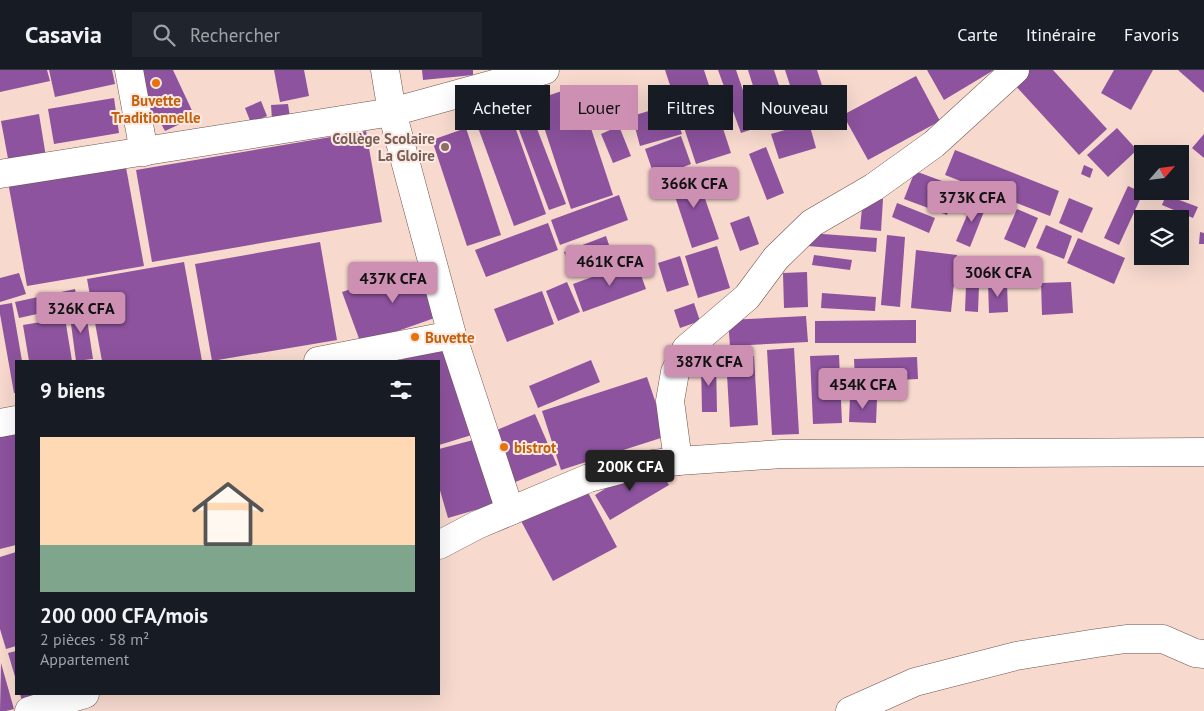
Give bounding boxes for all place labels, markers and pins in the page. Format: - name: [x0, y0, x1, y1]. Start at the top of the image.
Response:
- marker: Buvette Traditionnelle: [150, 77, 162, 89]
- place label: Buvette Traditionnelle: [111, 91, 201, 127]
- place label: Collège Scolaire La Gloire: [332, 129, 435, 165]
- marker: Collège Scolaire La Gloire: [439, 141, 451, 153]
- pin: 366K CFA: [642, 166, 746, 209]
- pin: 373K CFA: [920, 180, 1024, 223]
- pin: 461K CFA: [558, 244, 662, 287]
- pin: 306K CFA: [946, 256, 1050, 298]
- pin: 437K CFA: [341, 262, 445, 304]
- pin: 326K CFA: [29, 292, 133, 334]
- place label: Buvette: [425, 328, 475, 347]
- marker: Buvette: [409, 331, 421, 343]
- pin: 387K CFA: [657, 344, 761, 387]
- pin: 454K CFA: [811, 368, 915, 410]
- place label: bistrot: [514, 438, 557, 457]
- marker: bistrot: [498, 441, 510, 453]
- pin: 200K CFA: [578, 450, 682, 492]

